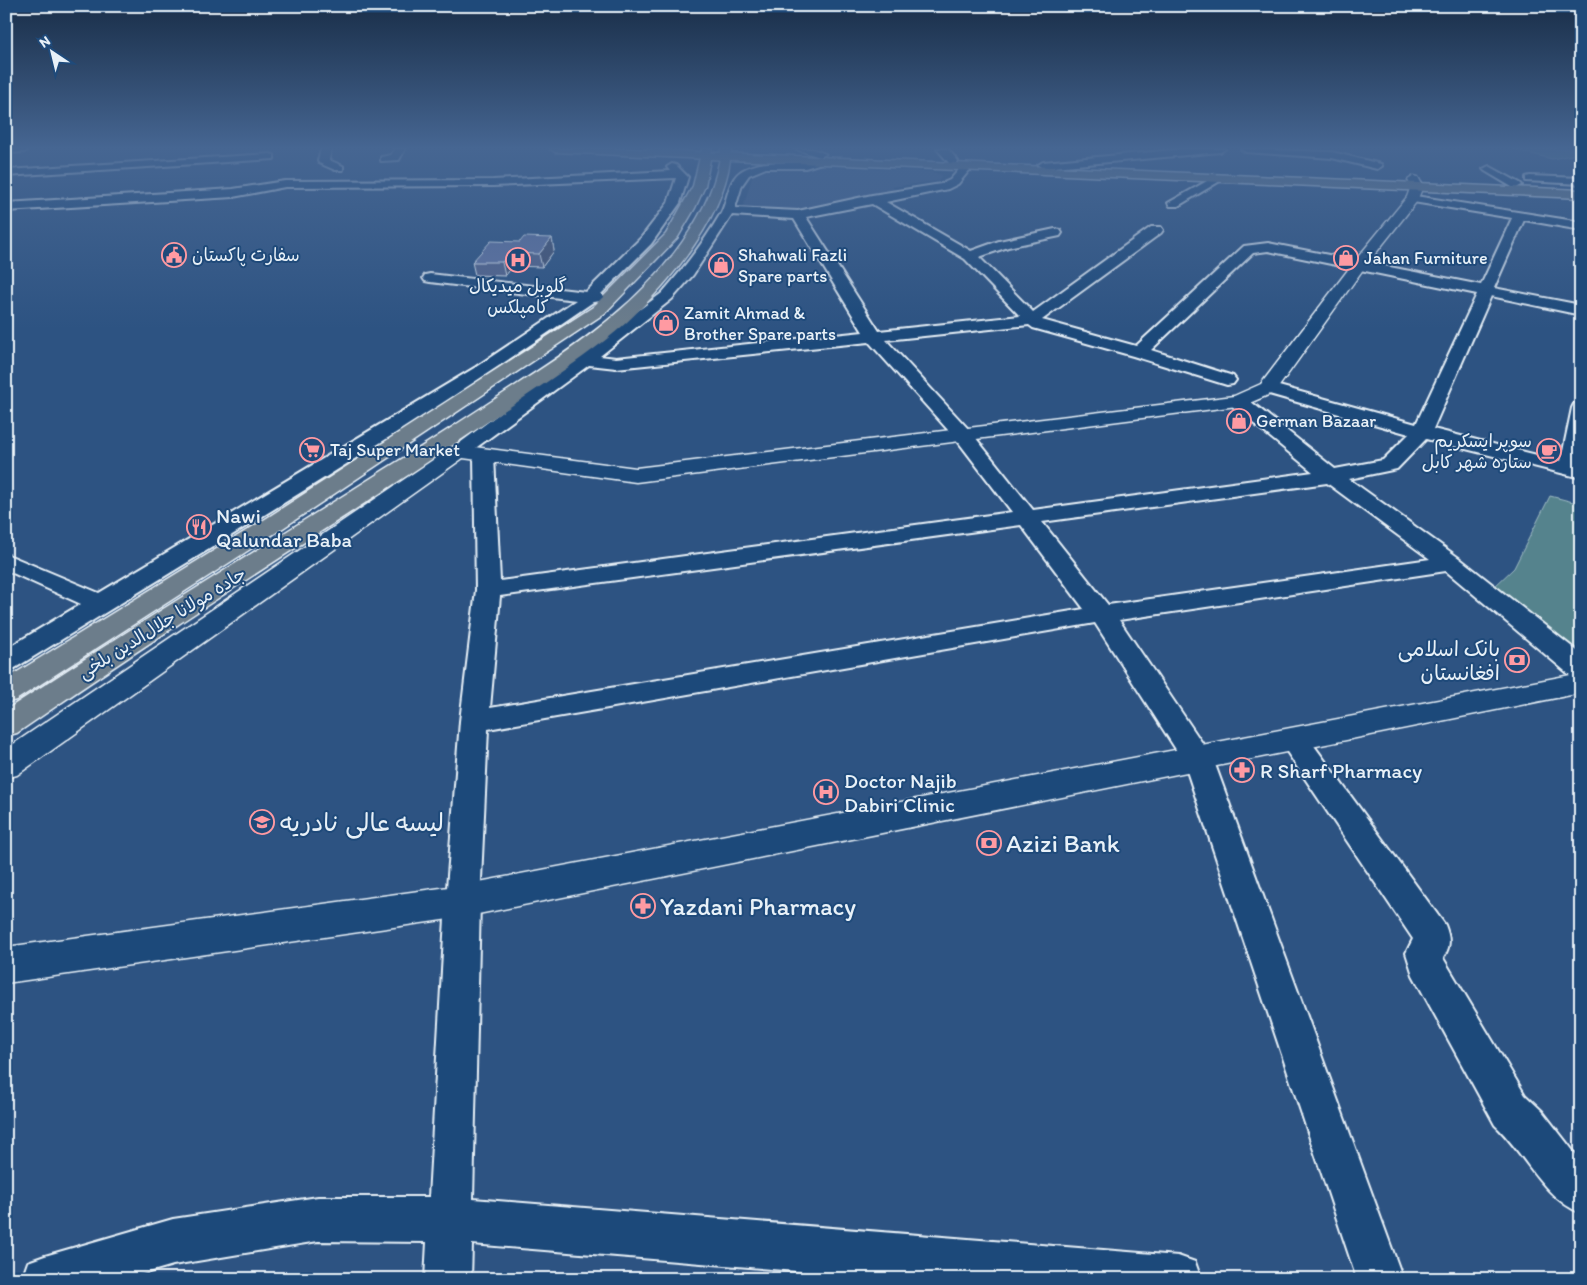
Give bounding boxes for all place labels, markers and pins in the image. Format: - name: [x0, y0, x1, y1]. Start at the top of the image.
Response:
- public building icon: سفارت پاکستان: [161, 242, 187, 268]
- place label: سفارت پاکستان: [192, 244, 300, 267]
- place label: Shahwali Fazli Spare parts: [738, 244, 847, 287]
- shop icon: Jahan Furniture: [1333, 245, 1359, 271]
- hospital icon: گلوبل میدیکال کامپلکس: [505, 247, 531, 273]
- place label: Jahan Furniture: [1364, 247, 1488, 269]
- shop icon: Shahwali Fazli Spare parts: [708, 252, 734, 278]
- place label: گلوبل میدیکال کامپلکس: [469, 275, 567, 319]
- place label: Zamit Ahmad & Brother Spare parts: [684, 302, 836, 345]
- shop icon: Zamit Ahmad & Brother Spare parts: [653, 310, 679, 336]
- shop icon: German Bazaar: [1226, 408, 1252, 434]
- place label: German Bazaar: [1256, 410, 1376, 432]
- place label: سوپر ایسکریم ستاره شهر کابل: [1422, 430, 1532, 473]
- supermarket icon: Taj Super Market: [299, 437, 325, 463]
- cafe icon: سوپر ایسکریم ستاره شهر کابل: [1536, 438, 1562, 464]
- place label: Taj Super Market: [330, 439, 460, 461]
- place label: Nawi Qalundar Baba: [216, 503, 352, 552]
- restaurant icon: Nawi Qalundar Baba: [186, 514, 212, 540]
- place label: بانک اسلامی افغانستان: [1398, 636, 1500, 685]
- bank icon: بانک اسلامی افغانستان: [1504, 647, 1530, 673]
- pharmacy icon: R Sharf Pharmacy: [1229, 757, 1255, 783]
- place label: R Sharf Pharmacy: [1260, 758, 1422, 783]
- place label: Doctor Najib Dabiri Clinic: [844, 768, 957, 817]
- hospital icon: Doctor Najib Dabiri Clinic: [813, 779, 839, 805]
- place label: لیسه عالی نادریه: [280, 807, 444, 839]
- school or university icon: لیسه عالی نادریه: [249, 809, 275, 835]
- place label: Azizi Bank: [1006, 828, 1120, 858]
- bank icon: Azizi Bank: [976, 830, 1002, 856]
- place label: Yazdani Pharmacy: [660, 891, 856, 921]
- pharmacy icon: Yazdani Pharmacy: [630, 893, 656, 919]

